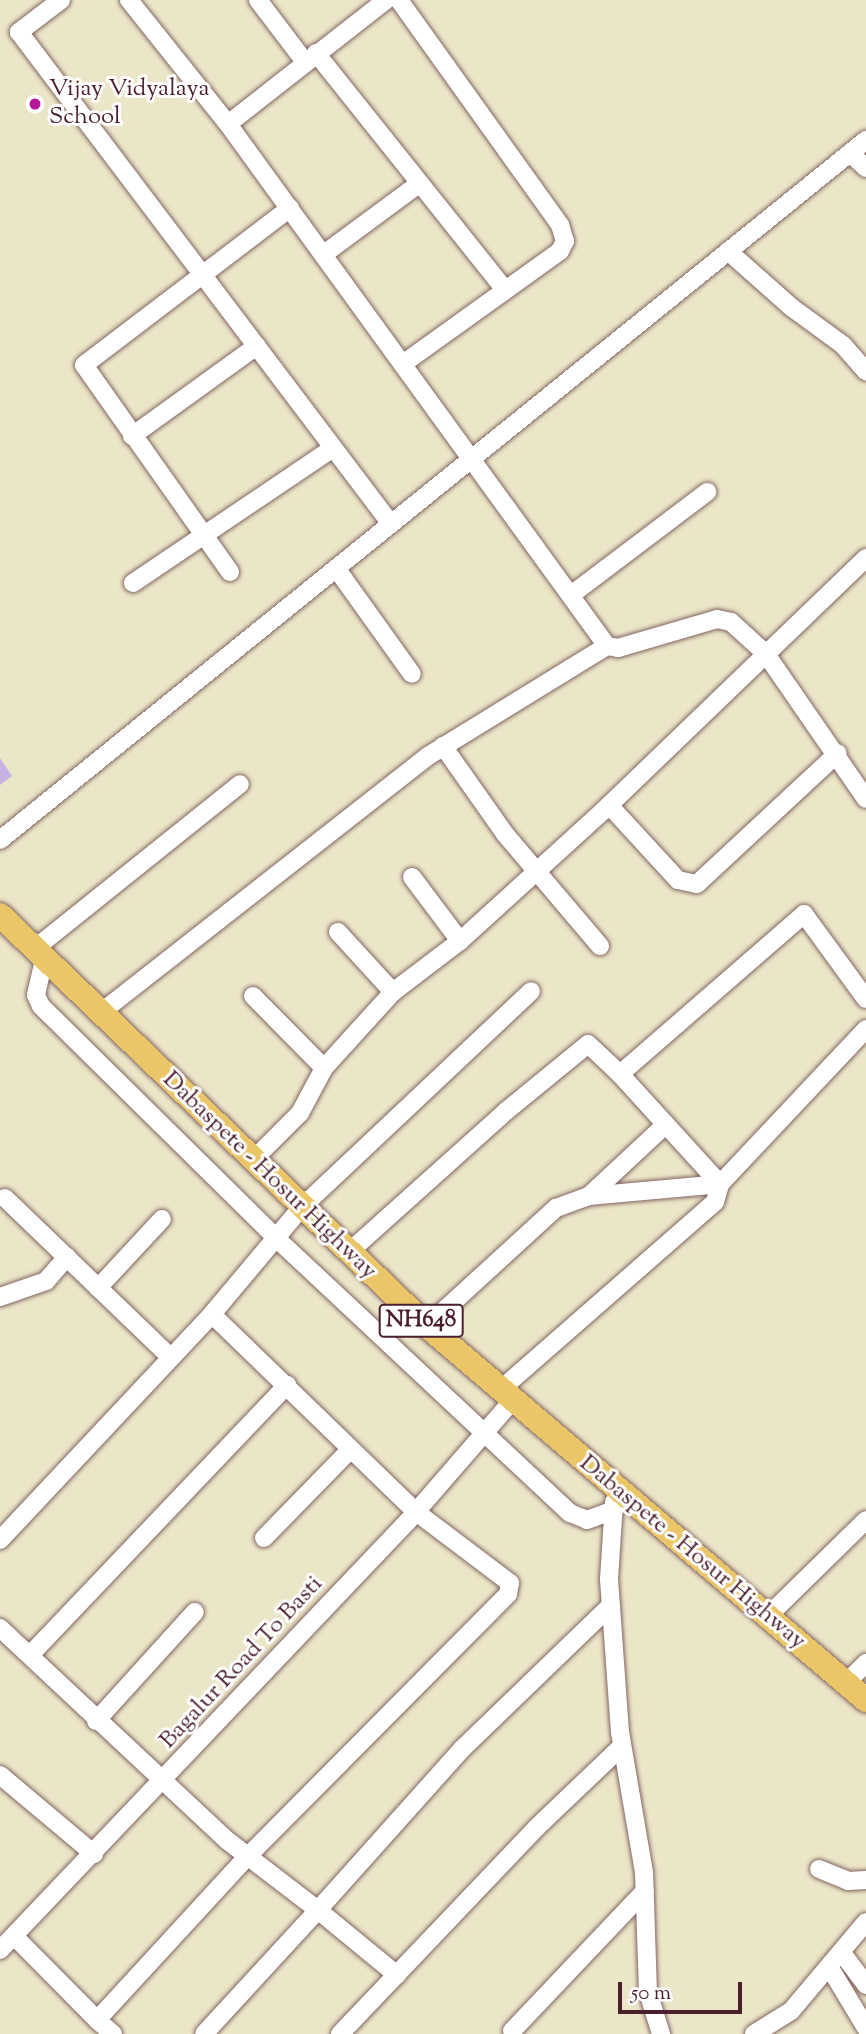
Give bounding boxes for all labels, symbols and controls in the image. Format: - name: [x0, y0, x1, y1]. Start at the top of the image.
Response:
- place label: Vijay Vidyalaya School: [49, 76, 210, 132]
- marker: Vijay Vidyalaya School: [27, 96, 43, 112]
- street label: Dabaspete - Hosur Highway: [156, 1066, 382, 1286]
- road number: NH648: [377, 1302, 465, 1340]
- street label: Dabaspete - Hosur Highway: [573, 1450, 811, 1656]
- street label: Bagalur Road To Basti: [154, 1571, 330, 1755]
- scale bar: [621, 1968, 745, 2012]
- text: 50 m: [631, 1979, 671, 2009]

